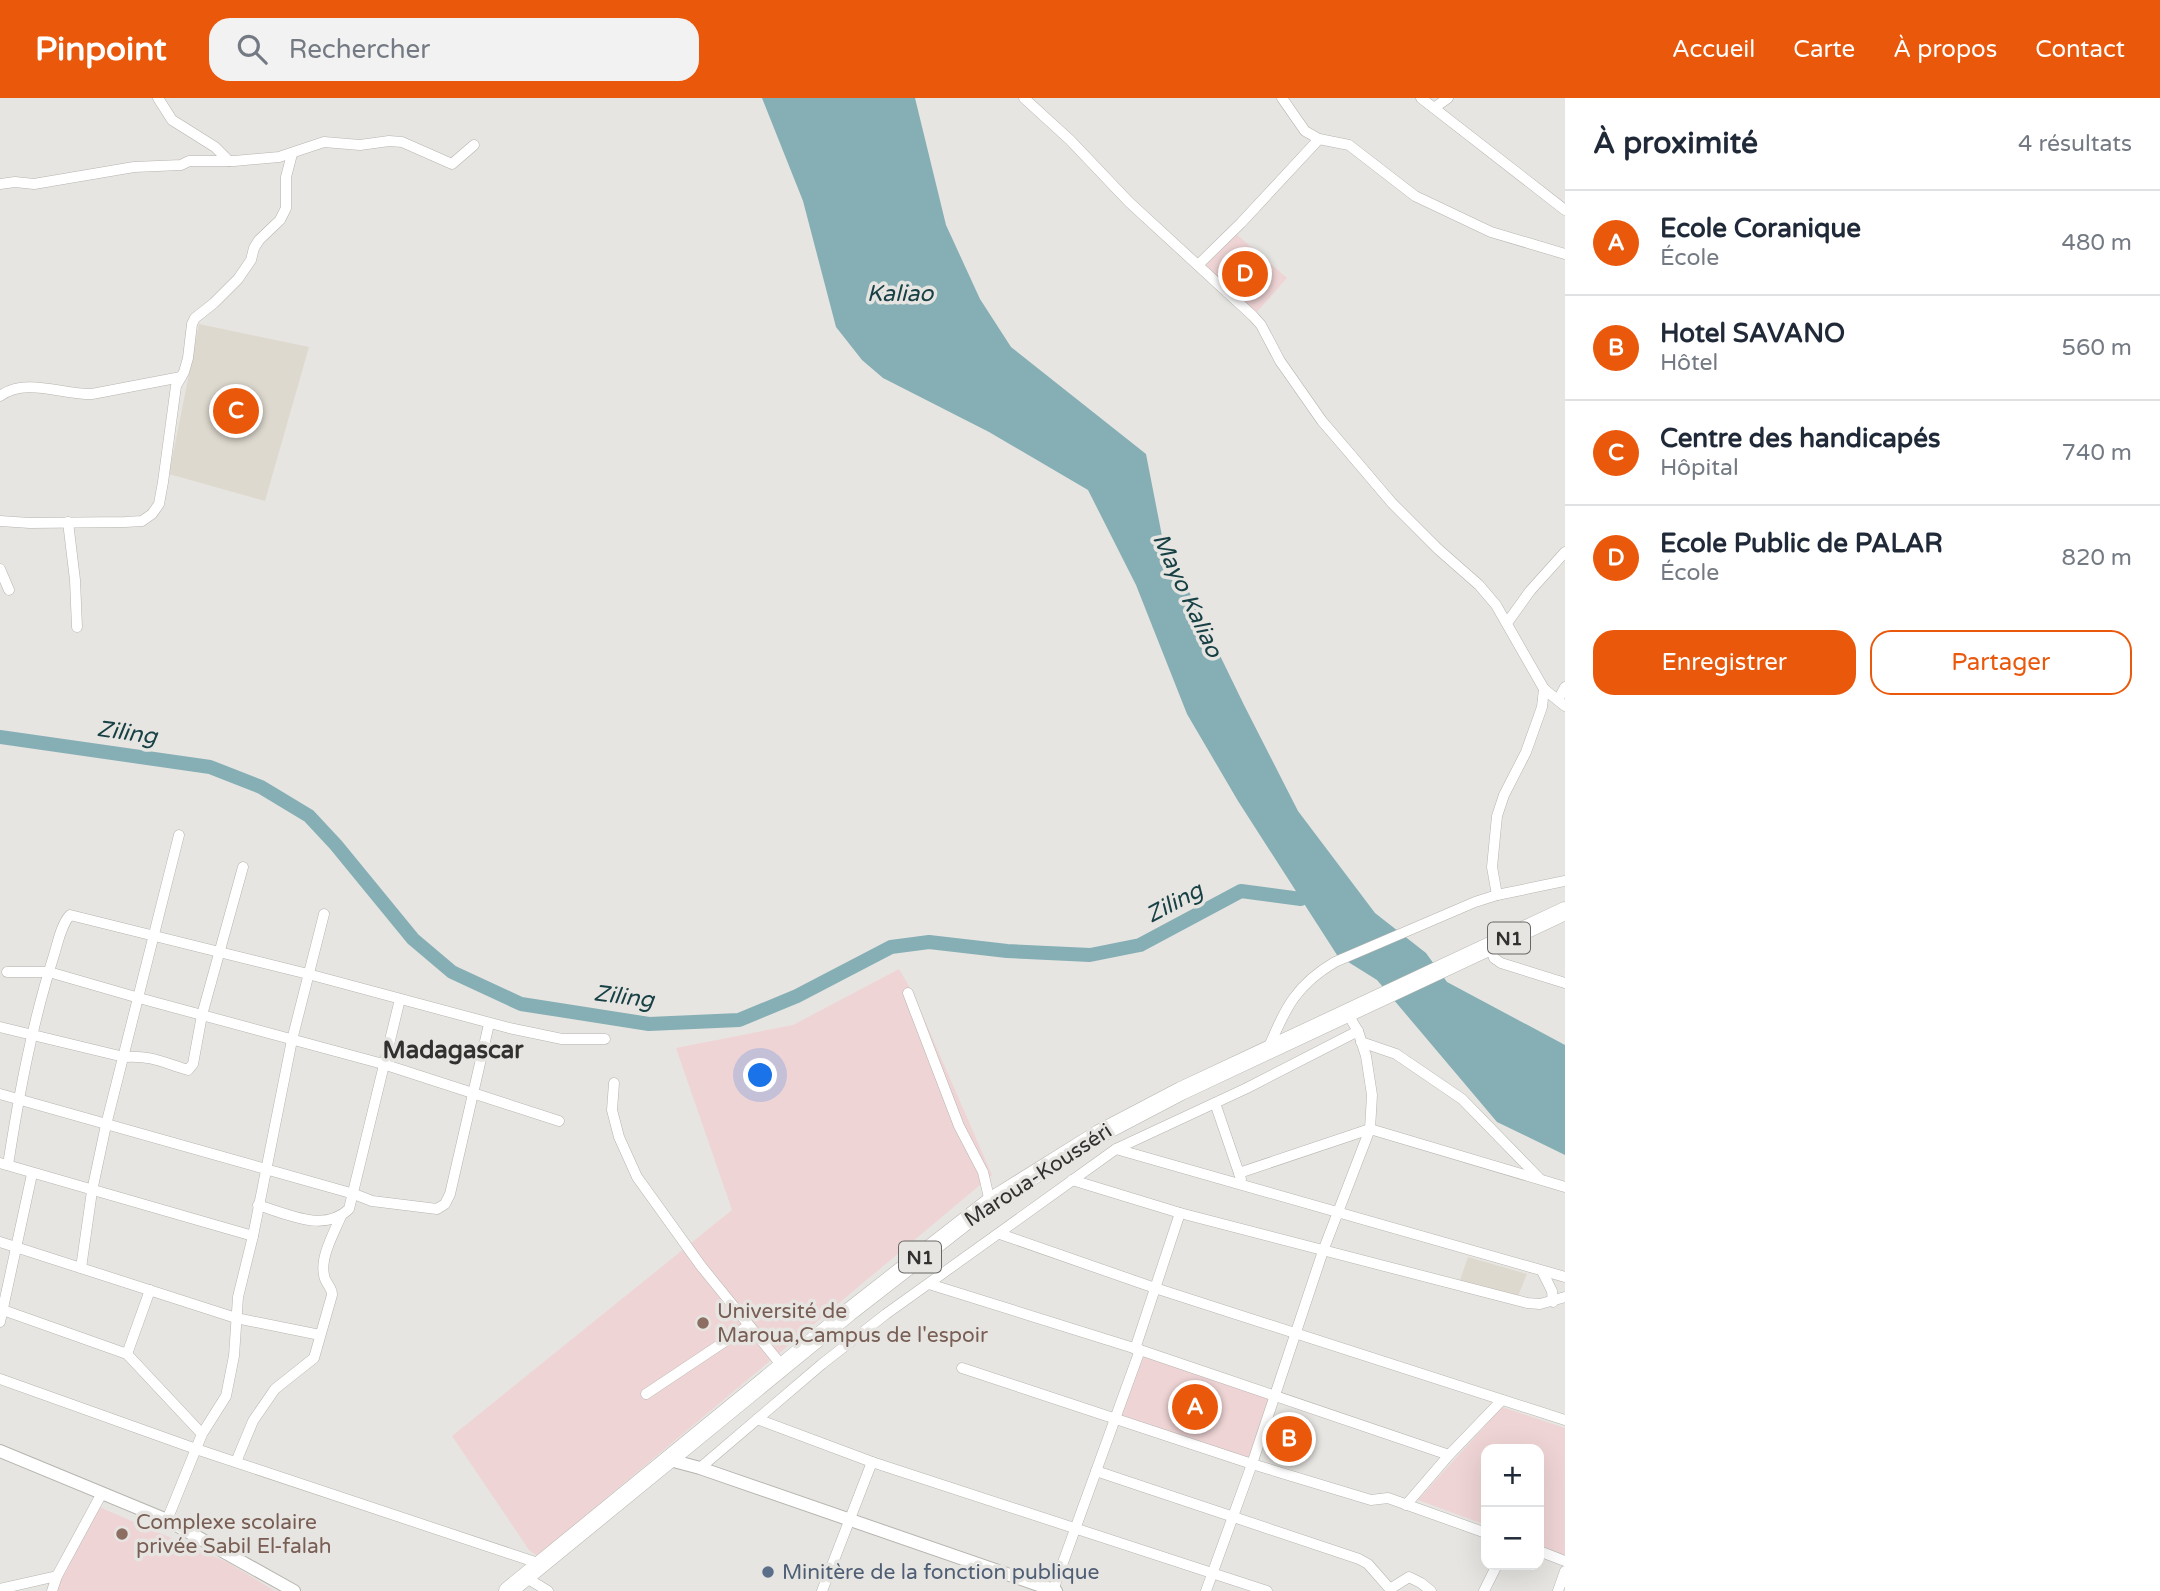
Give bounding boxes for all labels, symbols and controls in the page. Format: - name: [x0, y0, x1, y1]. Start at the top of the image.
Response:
- search box: [209, 18, 699, 81]
- text: Pinpoint: [35, 30, 167, 69]
- icon: search: [233, 30, 271, 68]
- text: Rechercher: [289, 34, 430, 65]
- text: Accueil: [1672, 35, 1755, 64]
- text: Carte: [1793, 35, 1855, 64]
- text: À propos: [1893, 35, 1997, 64]
- text: Contact: [2035, 35, 2125, 64]
- text: À proximité: [1593, 125, 1758, 162]
- text: 4 résultats: [2018, 130, 2132, 158]
- text: Ecole Coranique: [1660, 213, 1861, 244]
- text: A: [1607, 229, 1625, 257]
- text: 480 m: [2062, 229, 2132, 257]
- text: École: [1660, 244, 1719, 272]
- pin: D: [1222, 248, 1268, 300]
- water label: Kaliao: [867, 280, 934, 308]
- text: Hotel SAVANO: [1660, 318, 1845, 349]
- text: B: [1608, 334, 1624, 362]
- text: 560 m: [2062, 334, 2132, 362]
- text: Hôtel: [1660, 349, 1718, 377]
- pin: C: [213, 385, 259, 437]
- text: Centre des handicapés: [1660, 423, 1940, 454]
- text: C: [1608, 439, 1624, 467]
- text: 740 m: [2062, 439, 2132, 467]
- text: Hôpital: [1660, 454, 1739, 482]
- text: Ecole Public de PALAR: [1660, 528, 1943, 559]
- water label: Mayo Kaliao: [1146, 529, 1228, 663]
- text: D: [1607, 544, 1625, 572]
- text: 820 m: [2062, 544, 2132, 572]
- text: École: [1660, 559, 1719, 587]
- button: Enregistrer: [1593, 630, 1856, 695]
- button: Partager: [1870, 630, 2132, 695]
- water label: Ziling: [95, 715, 160, 751]
- water label: Ziling: [1141, 876, 1209, 929]
- road number: N1: [1488, 922, 1530, 954]
- water label: Ziling: [592, 979, 657, 1015]
- district label: Madagascar: [383, 1036, 524, 1065]
- your location: [743, 1058, 777, 1092]
- street label: Maroua-Kousséri: [960, 1118, 1117, 1232]
- road number: N1: [899, 1242, 941, 1273]
- place label: Université de Maroua,Campus de l'espoir: [717, 1299, 988, 1348]
- marker: Université de Maroua,Campus de l'espoir: [695, 1315, 711, 1331]
- pin: A: [1172, 1381, 1218, 1433]
- pin: B: [1266, 1413, 1312, 1465]
- map controls: [1481, 1444, 1544, 1570]
- button: +: [1481, 1444, 1544, 1507]
- button: −: [1481, 1507, 1544, 1570]
- place label: Complexe scolaire privée Sabil El-falah: [136, 1510, 332, 1559]
- marker: Complexe scolaire privée Sabil El-falah: [114, 1526, 130, 1542]
- place label: Minitère de la fonction publique: [782, 1560, 1099, 1585]
- marker: Minitère de la fonction publique: [760, 1564, 776, 1580]

